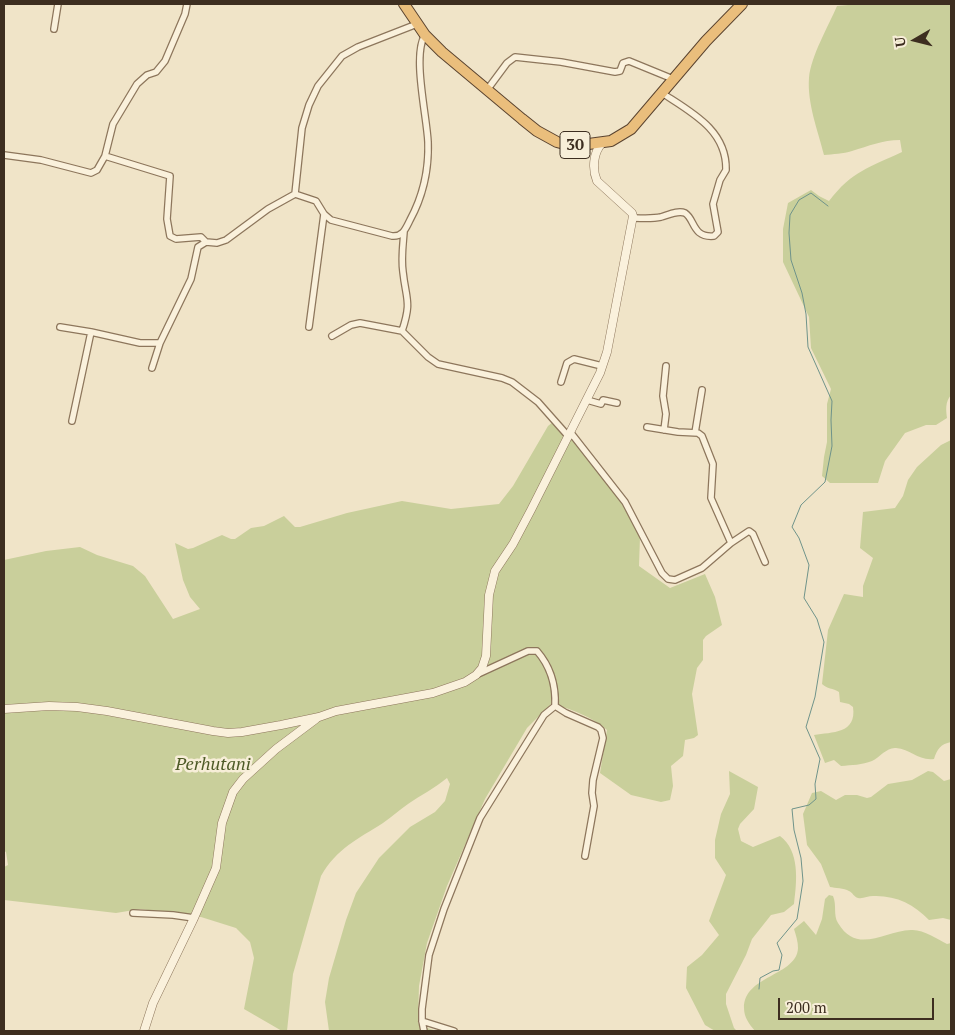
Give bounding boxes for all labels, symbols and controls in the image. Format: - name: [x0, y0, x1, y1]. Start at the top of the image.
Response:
- north arrow: [890, 15, 940, 65]
- text: U: [890, 36, 910, 48]
- road number: 30: [560, 132, 590, 158]
- park label: Perhutani: [175, 754, 251, 776]
- scale bar: [780, 988, 936, 1020]
- text: 200 m: [786, 997, 827, 1017]

